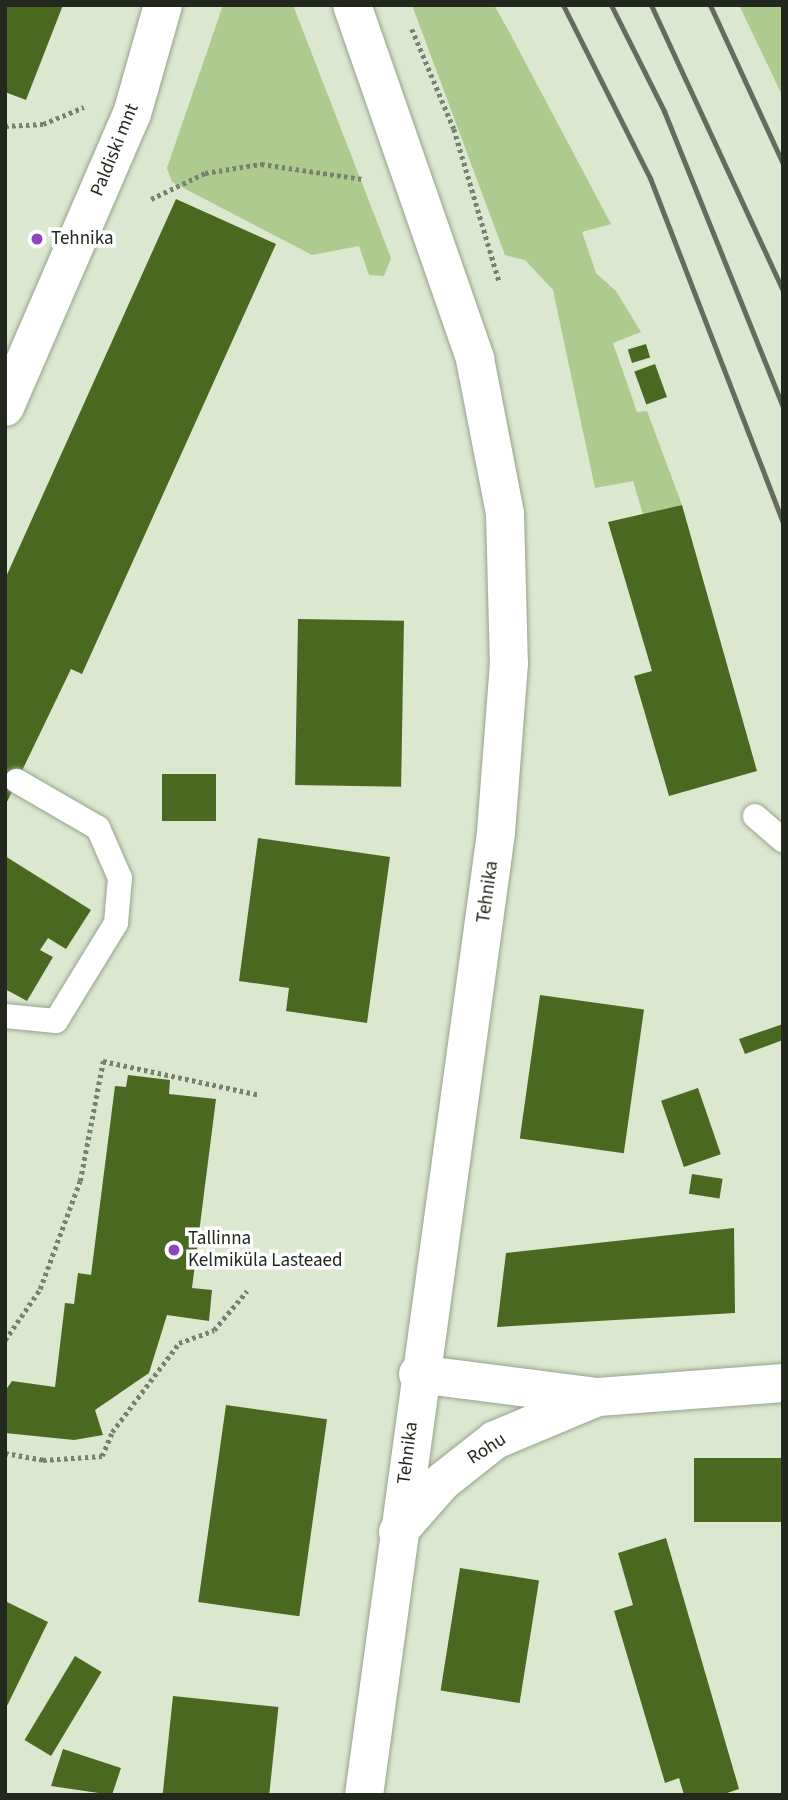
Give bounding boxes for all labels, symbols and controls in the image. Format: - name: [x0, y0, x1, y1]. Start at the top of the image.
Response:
- street label: Paldiski mnt: [86, 100, 144, 200]
- place label: Tehnika: [51, 228, 114, 250]
- marker: Tehnika: [29, 231, 45, 247]
- street label: Tehnika: [472, 859, 504, 925]
- place label: Tallinna Kelmiküla Lasteaed: [188, 1228, 343, 1272]
- marker: Tallinna Kelmiküla Lasteaed: [166, 1242, 182, 1258]
- street label: Tehnika: [393, 1421, 423, 1485]
- street label: Rohu: [463, 1428, 511, 1470]

